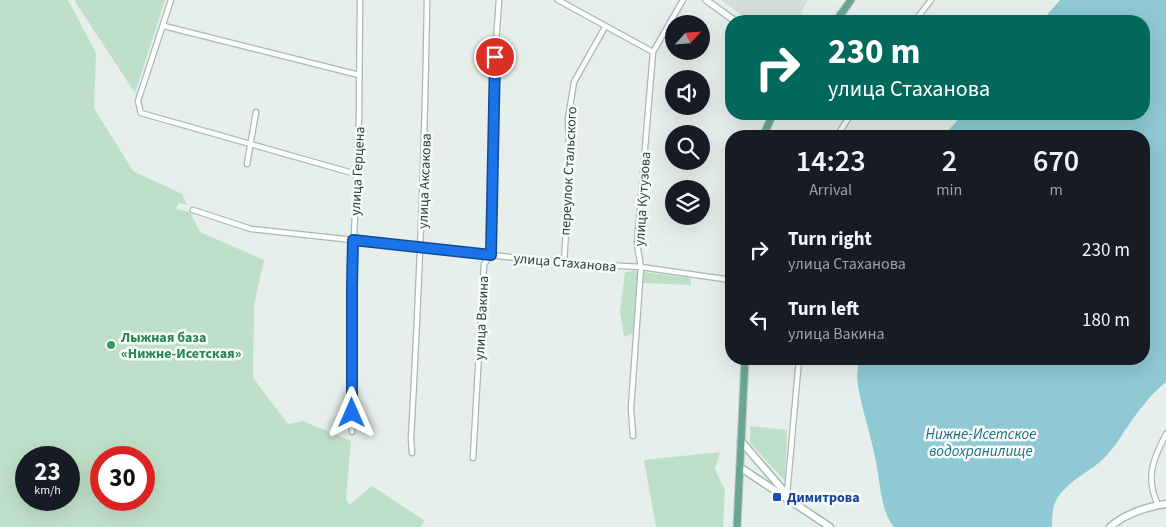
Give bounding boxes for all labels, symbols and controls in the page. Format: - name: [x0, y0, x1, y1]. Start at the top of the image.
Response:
- north arrow: [665, 15, 710, 60]
- map controls: [665, 15, 710, 225]
- text: 230 m: [828, 27, 920, 77]
- icon: right: [745, 35, 810, 100]
- pin: [474, 36, 516, 78]
- icon: arrive: [481, 43, 509, 71]
- button: sound: [665, 70, 710, 115]
- text: улица Стаханова: [828, 73, 990, 105]
- street label: переулок Стальского: [556, 106, 582, 236]
- button: search: [665, 125, 710, 170]
- street label: улица Герцена: [346, 126, 370, 216]
- street label: улица Аксакова: [413, 133, 437, 229]
- text: 14:23: [796, 140, 866, 183]
- text: 2: [942, 140, 957, 183]
- text: 670: [1033, 140, 1079, 183]
- street label: улица Кутузова: [630, 151, 656, 247]
- text: Arrival: [809, 179, 852, 201]
- text: min: [936, 179, 962, 201]
- text: m: [1050, 179, 1063, 201]
- button: layers: [665, 180, 710, 225]
- text: Turn right: [788, 226, 872, 253]
- icon: right: [745, 236, 773, 264]
- text: 230 m: [1082, 237, 1130, 264]
- street label: улица Стаханова: [513, 249, 617, 277]
- text: улица Стаханова: [788, 253, 906, 275]
- street label: улица Вакина: [470, 275, 494, 361]
- text: Turn left: [788, 296, 859, 323]
- icon: left: [745, 306, 773, 334]
- text: 180 m: [1082, 307, 1130, 334]
- text: улица Вакина: [788, 323, 885, 345]
- place label: Лыжная база «Нижне-Исетская»: [120, 328, 242, 364]
- marker: Лыжная база «Нижне-Исетская»: [105, 339, 117, 351]
- position arrow: [325, 386, 377, 438]
- water label: Нижне-Исетское водохранилище: [926, 424, 1036, 462]
- speed limit sign: 30: [90, 446, 155, 511]
- text: 23: [34, 454, 61, 490]
- text: km/h: [34, 482, 61, 499]
- place label: Димитрова: [787, 488, 860, 508]
- marker: Димитрова: [771, 491, 783, 503]

